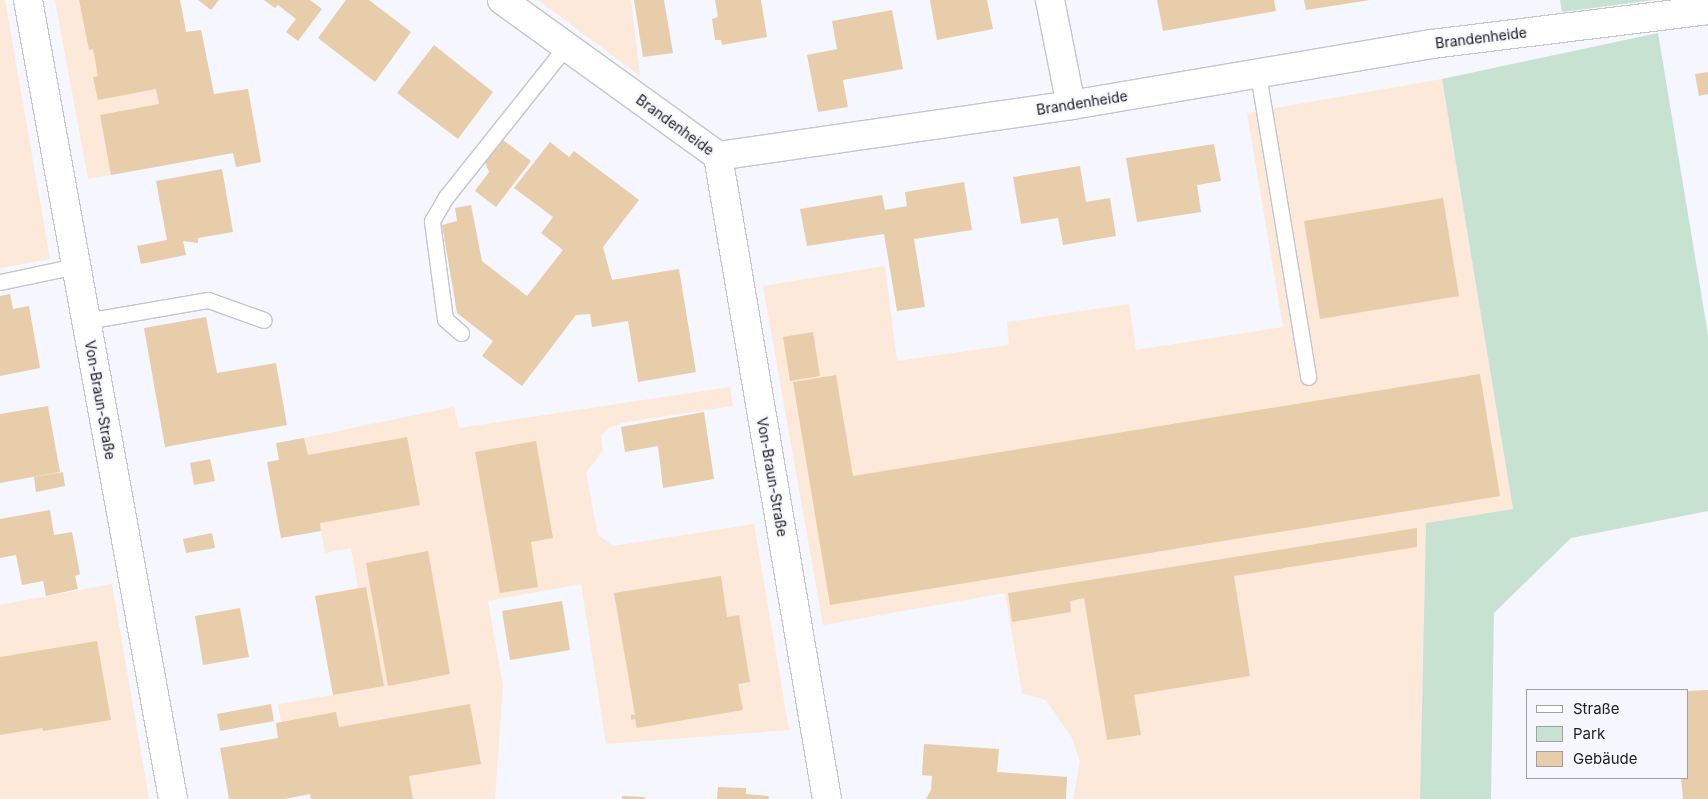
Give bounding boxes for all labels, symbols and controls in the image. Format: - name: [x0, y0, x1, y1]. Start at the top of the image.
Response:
- street label: Brandenheide: [1434, 24, 1528, 52]
- street label: Brandenheide: [1035, 87, 1129, 119]
- street label: Brandenheide: [633, 91, 717, 159]
- street label: Von-Braun-Straße: [81, 339, 119, 461]
- street label: Von-Braun-Straße: [753, 416, 791, 538]
- legend: [1526, 689, 1688, 779]
- text: Straße: [1573, 699, 1620, 718]
- text: Park: [1573, 724, 1605, 743]
- text: Gebäude: [1573, 749, 1638, 768]

